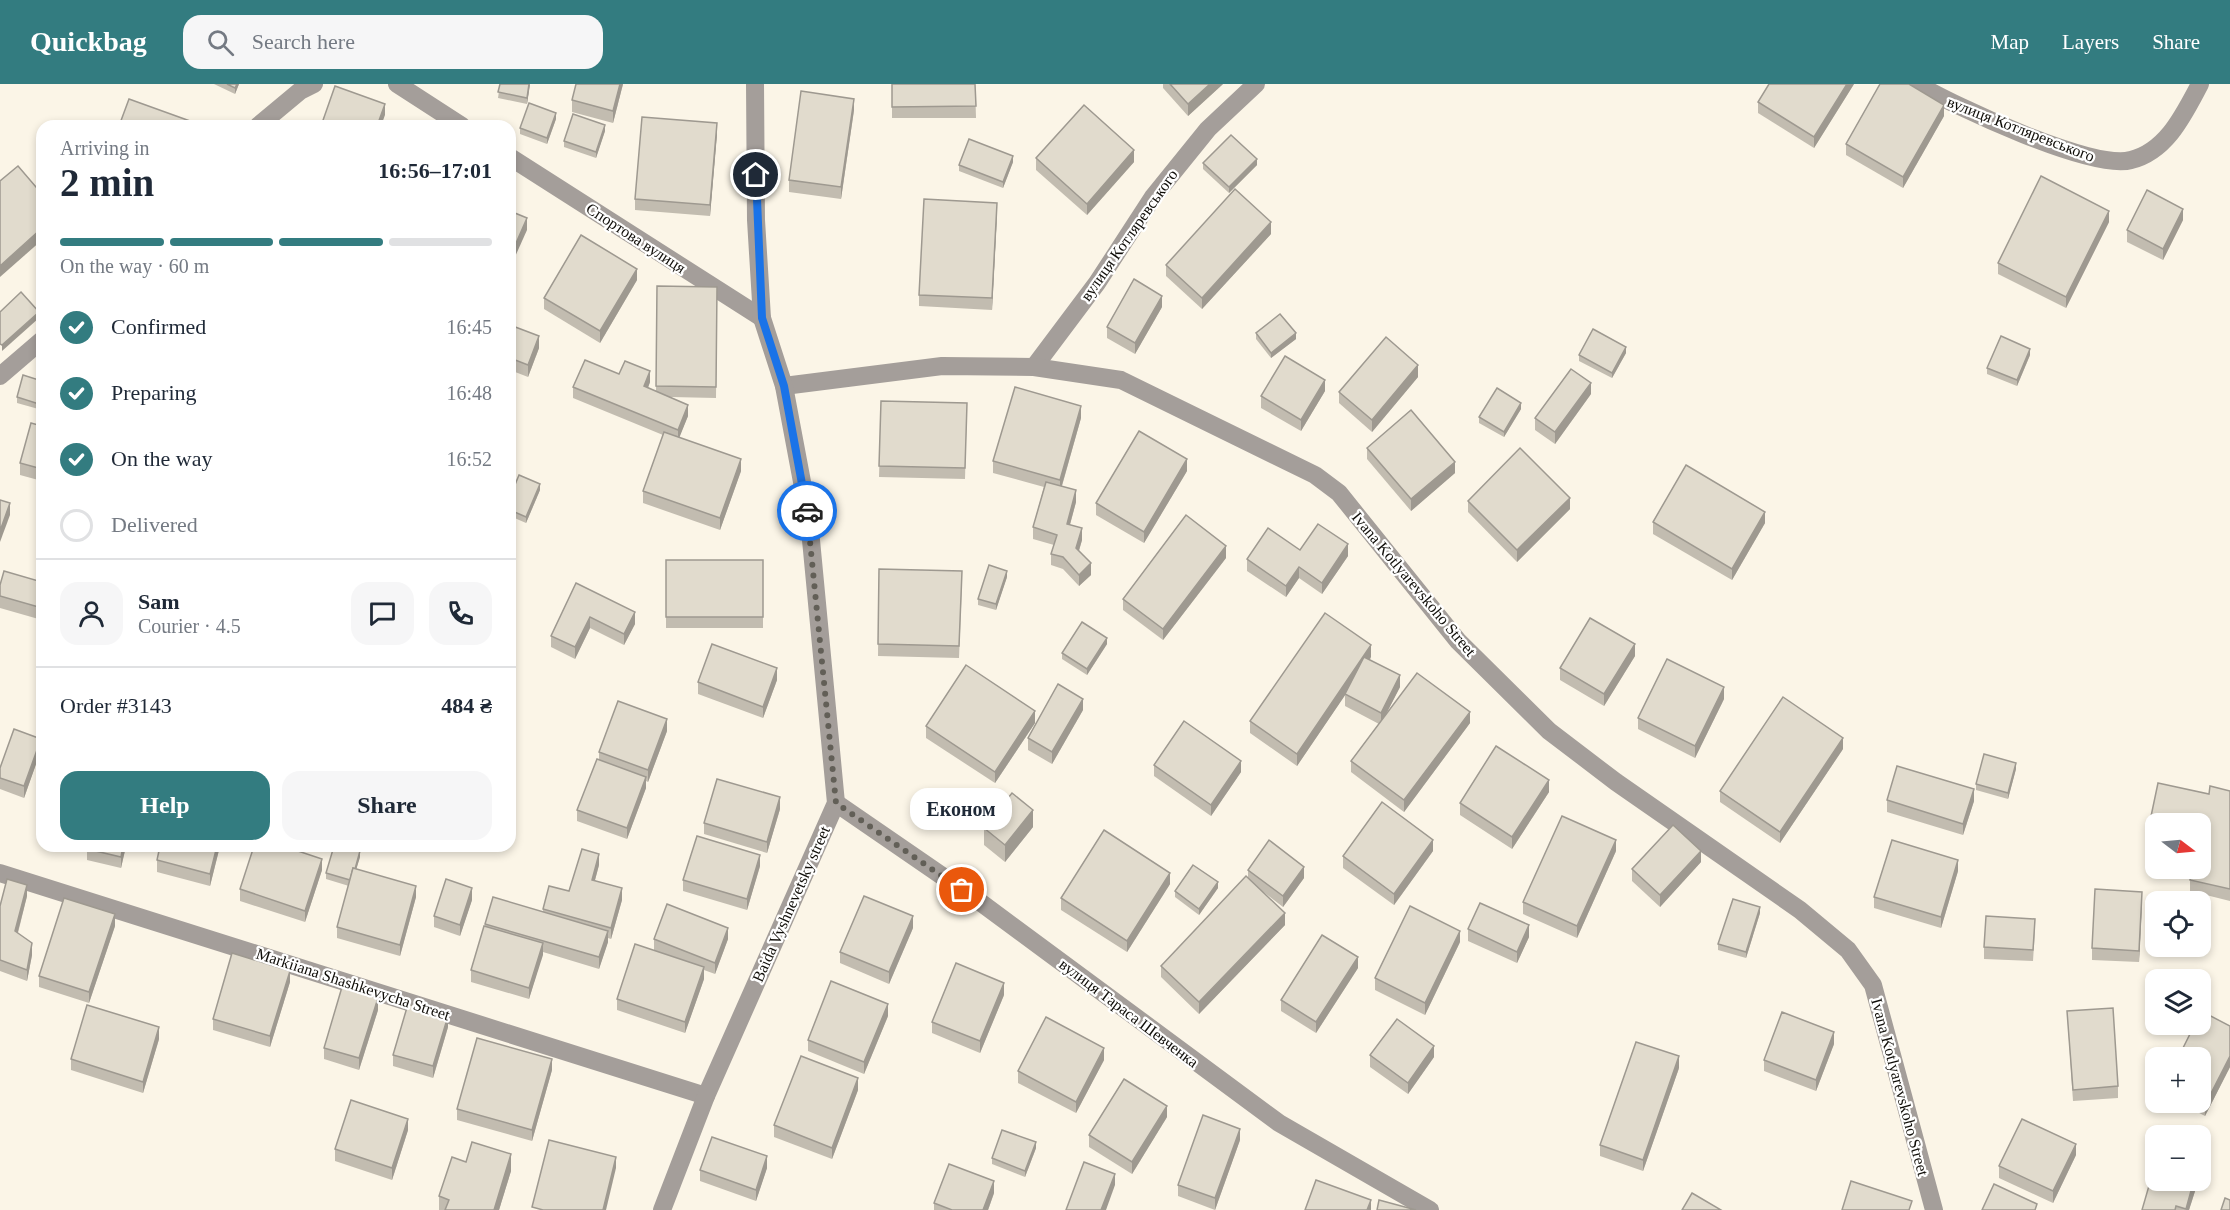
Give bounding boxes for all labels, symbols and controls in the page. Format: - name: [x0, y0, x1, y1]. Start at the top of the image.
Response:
- search box: [183, 15, 603, 69]
- text: Quickbag: [30, 26, 147, 57]
- icon: search: [204, 26, 237, 59]
- text: Search here: [252, 29, 355, 54]
- text: Map: [1991, 30, 2029, 54]
- text: Layers: [2062, 30, 2119, 54]
- text: Share: [2152, 30, 2200, 54]
- street label: вулиця Котляревського: [1945, 93, 2097, 166]
- text: Arriving in: [60, 137, 149, 159]
- pin: [730, 149, 781, 200]
- text: 16:56–17:01: [378, 158, 492, 183]
- icon: home: [739, 158, 772, 191]
- text: 2 min: [60, 161, 154, 204]
- street label: вулиця Котляревського: [1077, 166, 1182, 305]
- street label: Спортова вулиця: [583, 200, 689, 278]
- text: On the way · 60 m: [60, 255, 209, 277]
- icon: check: [60, 311, 93, 344]
- text: Confirmed: [111, 314, 206, 339]
- text: 16:45: [446, 316, 492, 338]
- icon: check: [60, 377, 93, 410]
- text: Preparing: [111, 380, 197, 405]
- text: 16:48: [446, 382, 492, 404]
- icon: check: [60, 443, 93, 476]
- text: On the way: [111, 446, 212, 471]
- text: 16:52: [446, 448, 492, 470]
- courier: [777, 481, 837, 541]
- icon: car: [791, 495, 824, 528]
- street label: Ivana Kotlyarevskoho Street: [1348, 508, 1480, 661]
- text: Delivered: [111, 512, 198, 537]
- button: person: [60, 582, 123, 645]
- button: chat: [351, 582, 414, 645]
- button: phone: [429, 582, 492, 645]
- text: Sam: [138, 589, 180, 614]
- text: Courier · 4.5: [138, 615, 241, 637]
- text: Order #3143: [60, 693, 172, 718]
- text: 484 ₴: [441, 693, 492, 718]
- button: Help: [60, 771, 270, 840]
- button: Share: [282, 771, 492, 840]
- callout: Економ: [911, 788, 1013, 830]
- text: Економ: [926, 798, 996, 820]
- north arrow: [2145, 813, 2211, 879]
- map controls: [2145, 813, 2211, 1191]
- street label: Baida Vyshnevetsky street: [749, 823, 834, 985]
- pin: [936, 864, 987, 915]
- icon: bag: [945, 873, 978, 906]
- button: locate: [2145, 891, 2211, 957]
- street label: Markiiana Shashkevycha Street: [254, 945, 452, 1025]
- street label: вулиця Тараса Шевченка: [1056, 955, 1202, 1072]
- button: layers: [2145, 969, 2211, 1035]
- street label: Ivana Kotlyarevskoho Street: [1867, 996, 1932, 1178]
- button: +: [2145, 1047, 2211, 1113]
- button: −: [2145, 1125, 2211, 1191]

